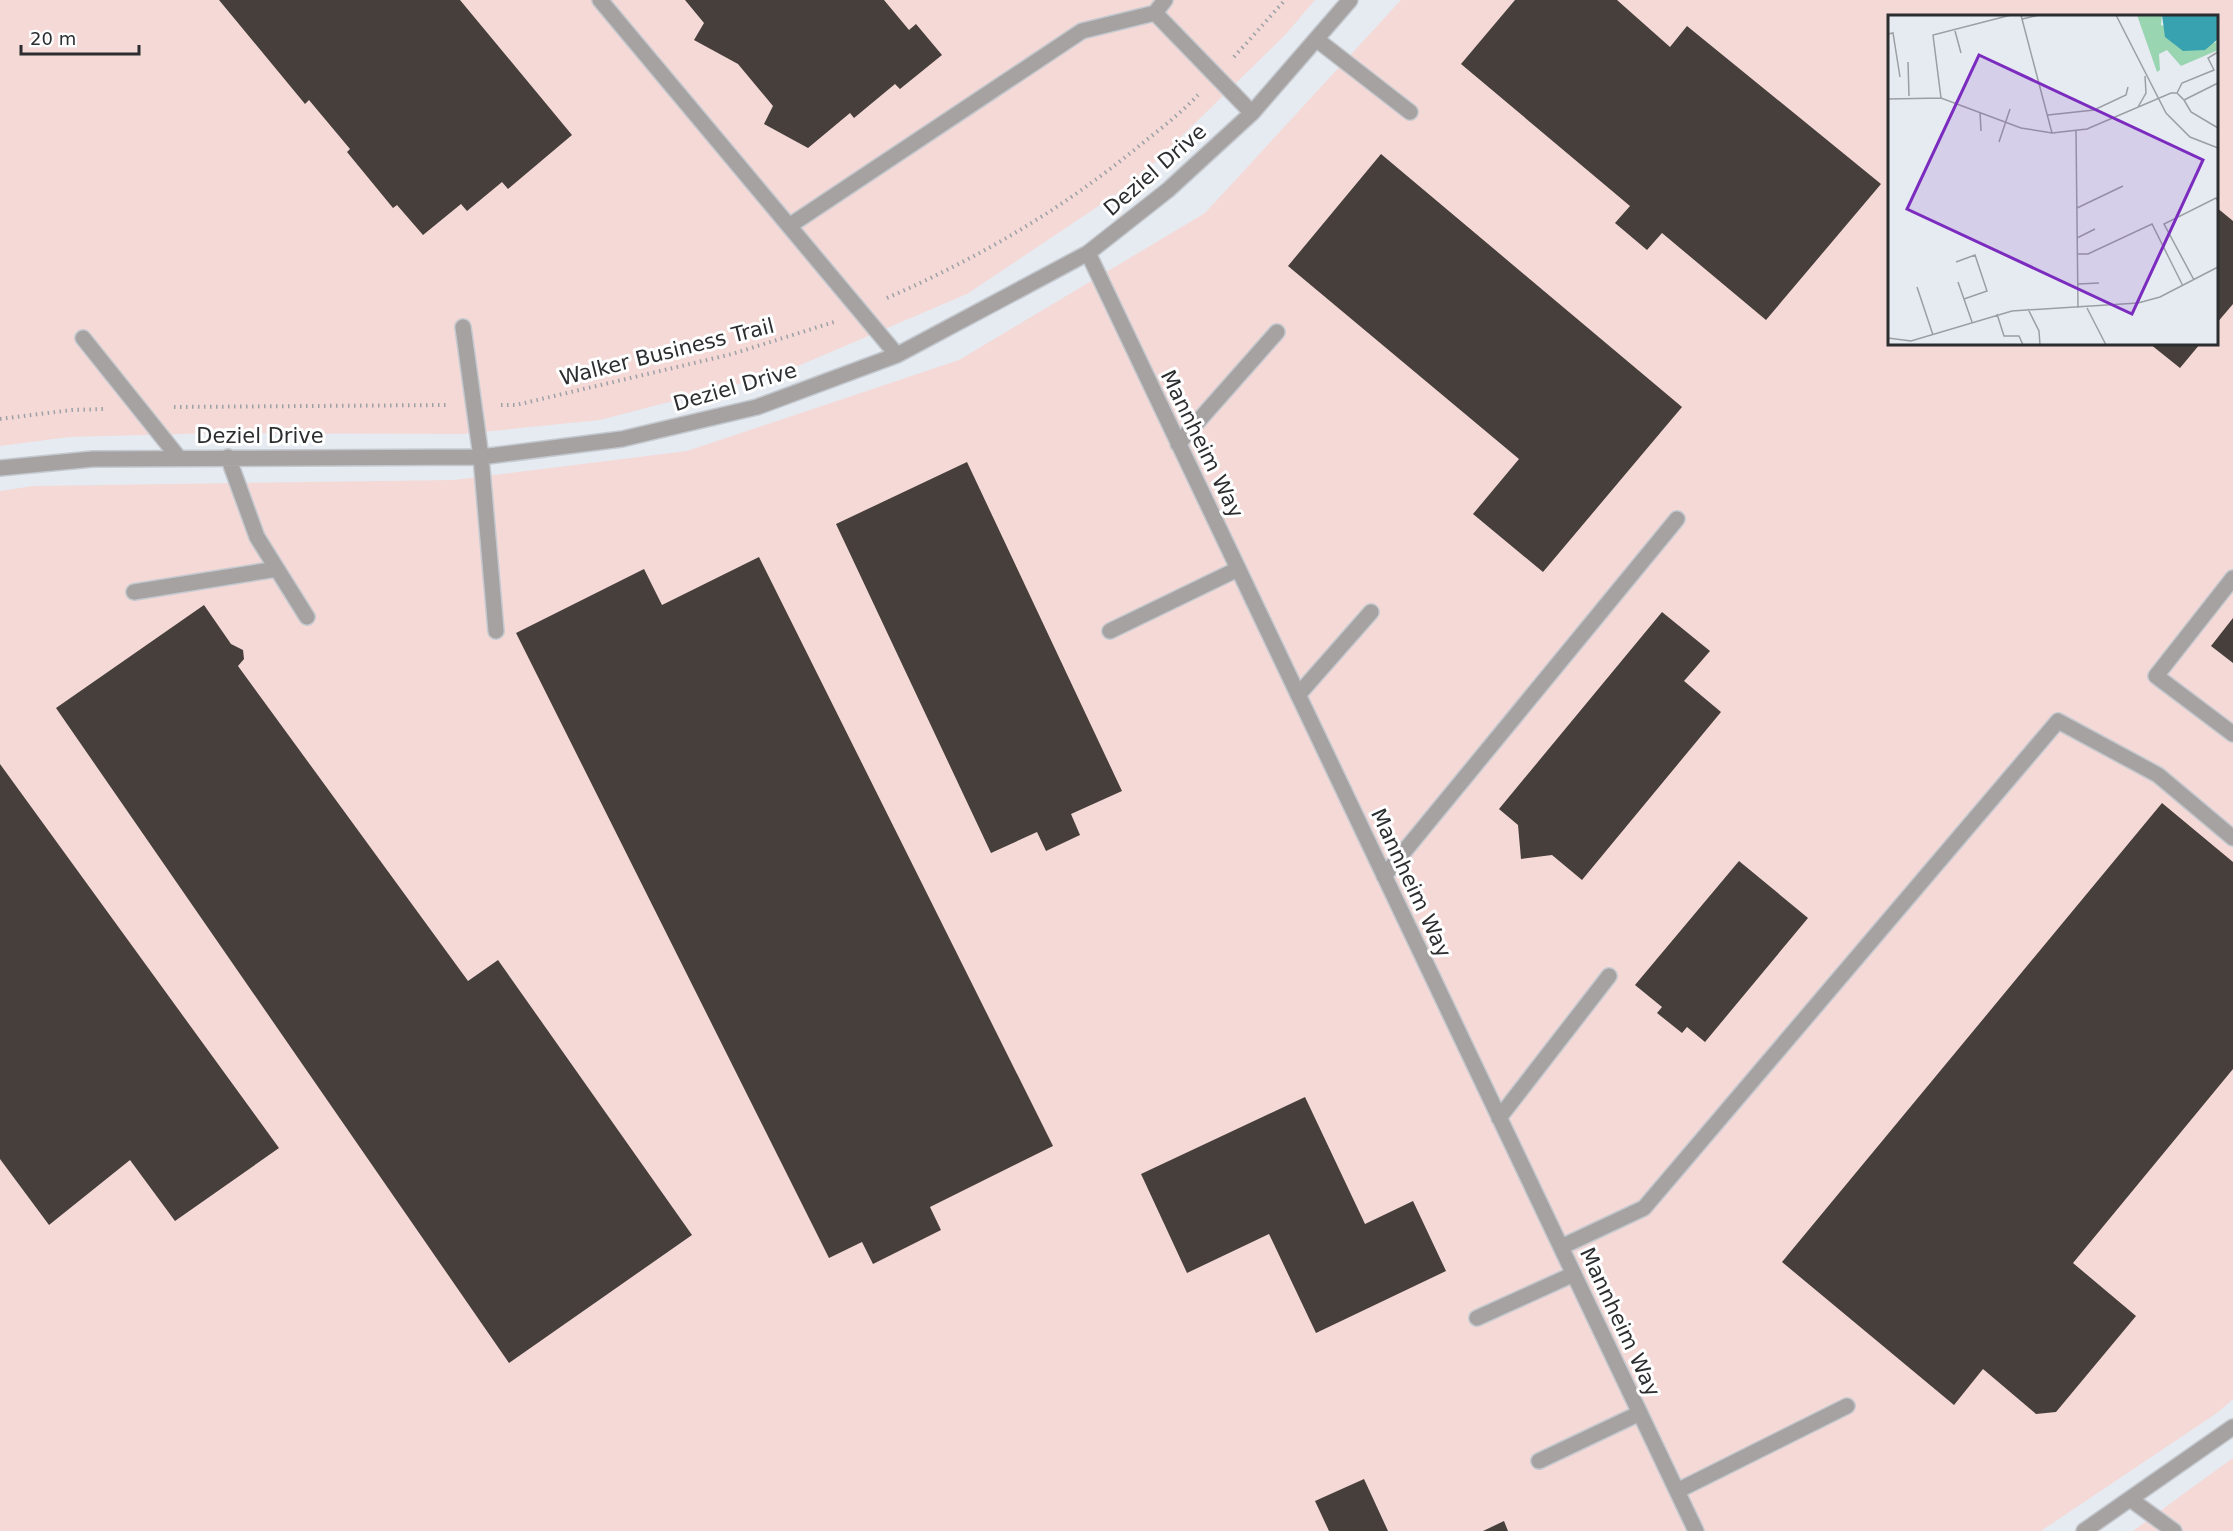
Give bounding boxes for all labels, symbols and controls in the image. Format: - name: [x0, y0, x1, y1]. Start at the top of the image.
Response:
- inset map: [1888, 15, 2218, 345]
- scale bar: [21, 18, 140, 56]
- text: 20 m: [30, 28, 76, 49]
- street label: Deziel Drive: [1099, 119, 1211, 221]
- street label: Walker Business Trail: [557, 314, 777, 390]
- street label: Deziel Drive: [670, 358, 800, 416]
- street label: Mannheim Way: [1156, 366, 1248, 522]
- street label: Deziel Drive: [196, 424, 324, 448]
- street label: Mannheim Way: [1366, 805, 1456, 961]
- street label: Mannheim Way: [1575, 1244, 1665, 1400]

